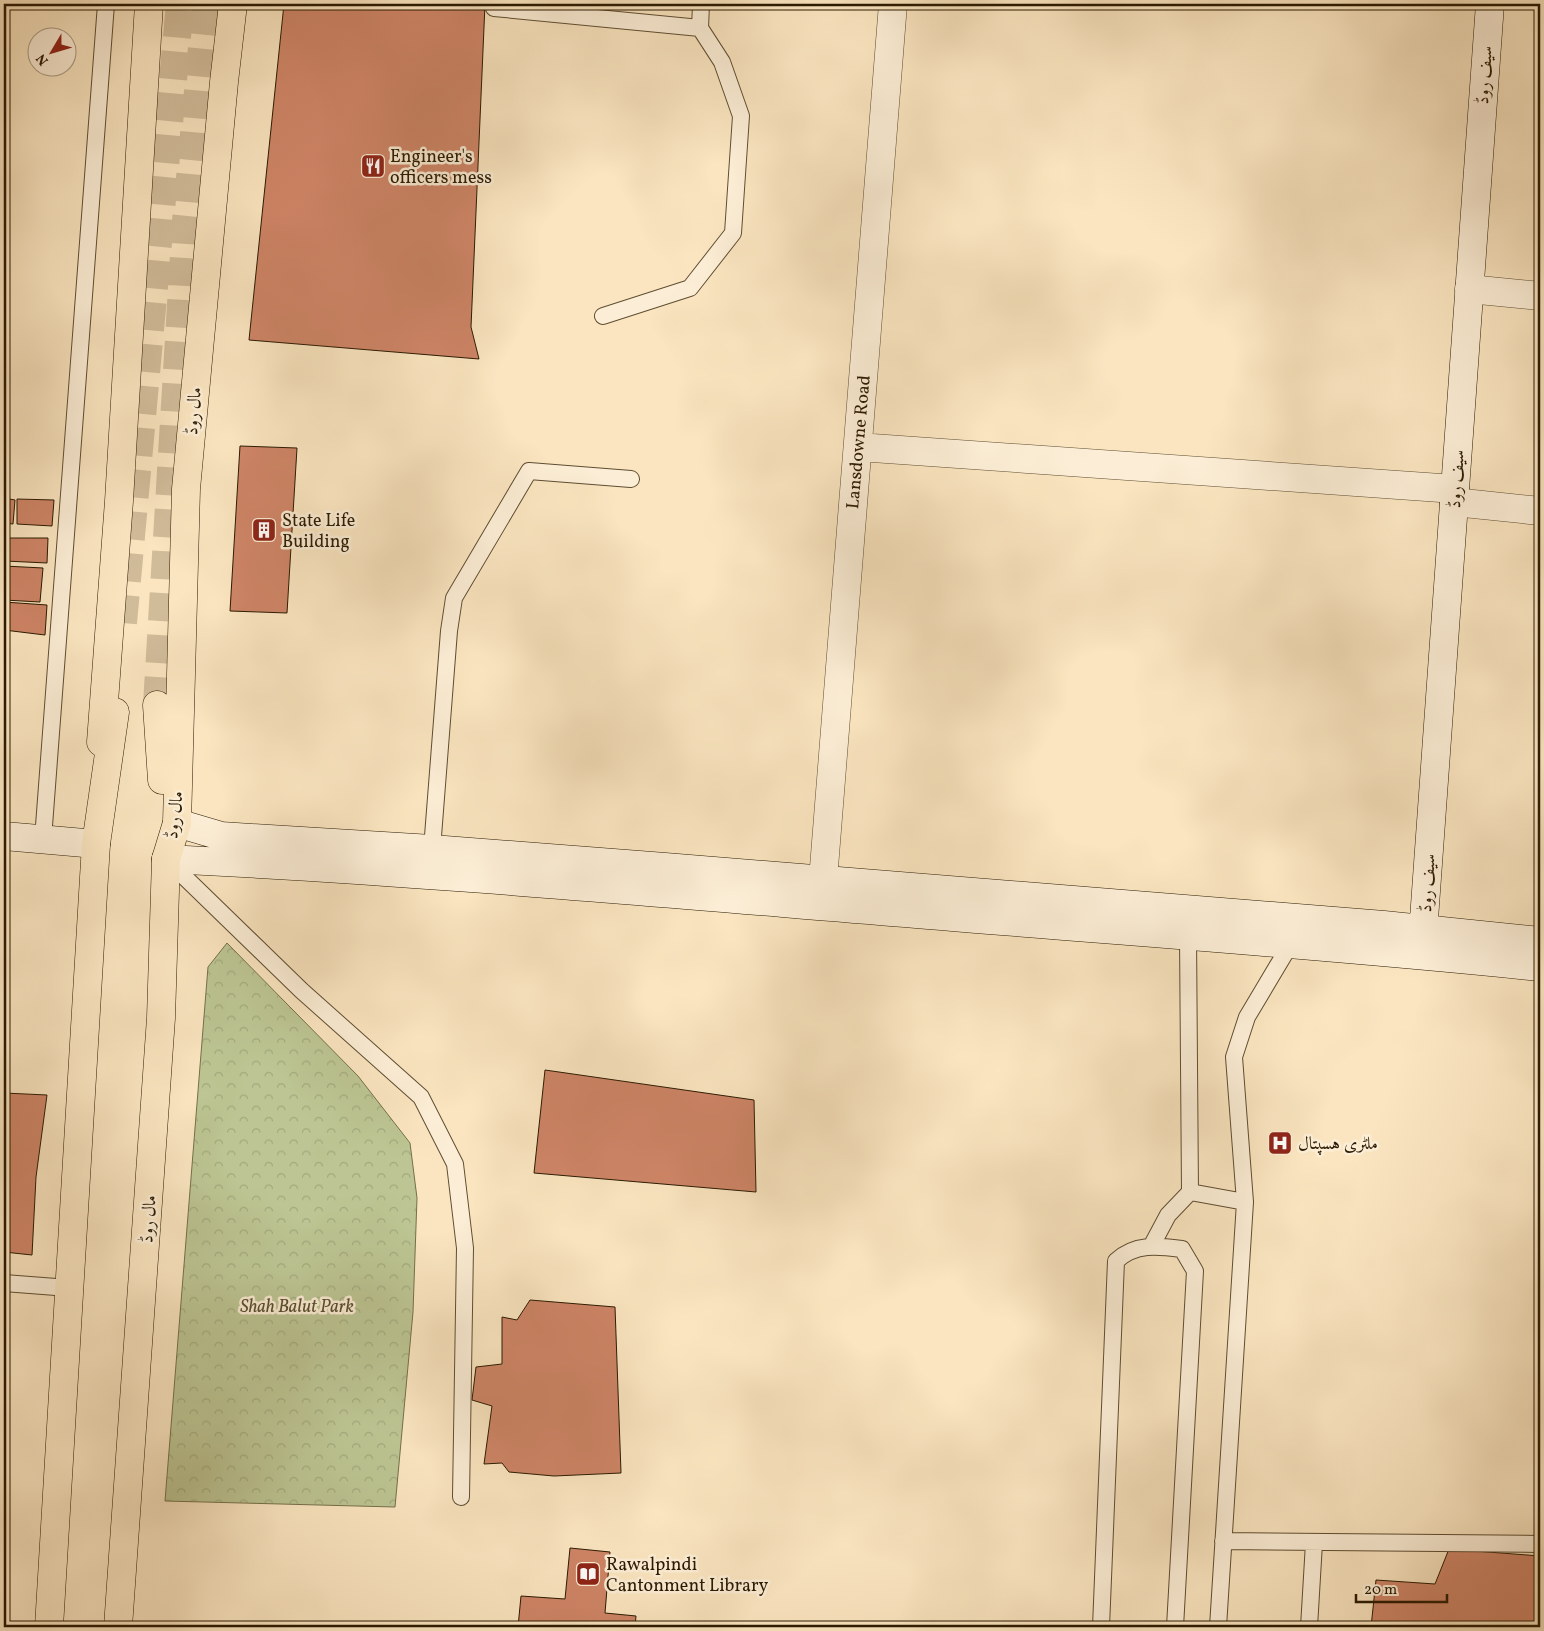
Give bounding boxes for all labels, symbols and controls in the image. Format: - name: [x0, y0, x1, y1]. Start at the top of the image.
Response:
- north arrow: [28, 28, 78, 78]
- street label: سیف روڈ: [1471, 45, 1500, 105]
- text: N: [32, 49, 54, 69]
- place label: Engineer's officers mess: [390, 145, 492, 191]
- restaurant icon: Engineer's officers mess: [360, 153, 386, 179]
- street label: Lansdowne Road: [841, 374, 878, 510]
- street label: مال روڈ: [180, 386, 209, 436]
- street label: سیف روڈ: [1443, 449, 1472, 509]
- place label: State Life Building: [282, 509, 355, 555]
- building icon: State Life Building: [251, 517, 277, 543]
- street label: مال روڈ: [160, 790, 191, 841]
- street label: سیف روڈ: [1414, 853, 1443, 913]
- hospital icon: ملٹری ہسپتال: [1267, 1130, 1293, 1156]
- place label: ملٹری ہسپتال: [1298, 1132, 1378, 1157]
- street label: مال روڈ: [135, 1194, 164, 1244]
- park label: Shah Balut Park: [240, 1295, 354, 1320]
- place label: Rawalpindi Cantonment Library: [606, 1553, 768, 1599]
- library icon: Rawalpindi Cantonment Library: [575, 1561, 601, 1587]
- scale bar: [1356, 1571, 1448, 1603]
- text: 20 m: [1364, 1580, 1397, 1601]

